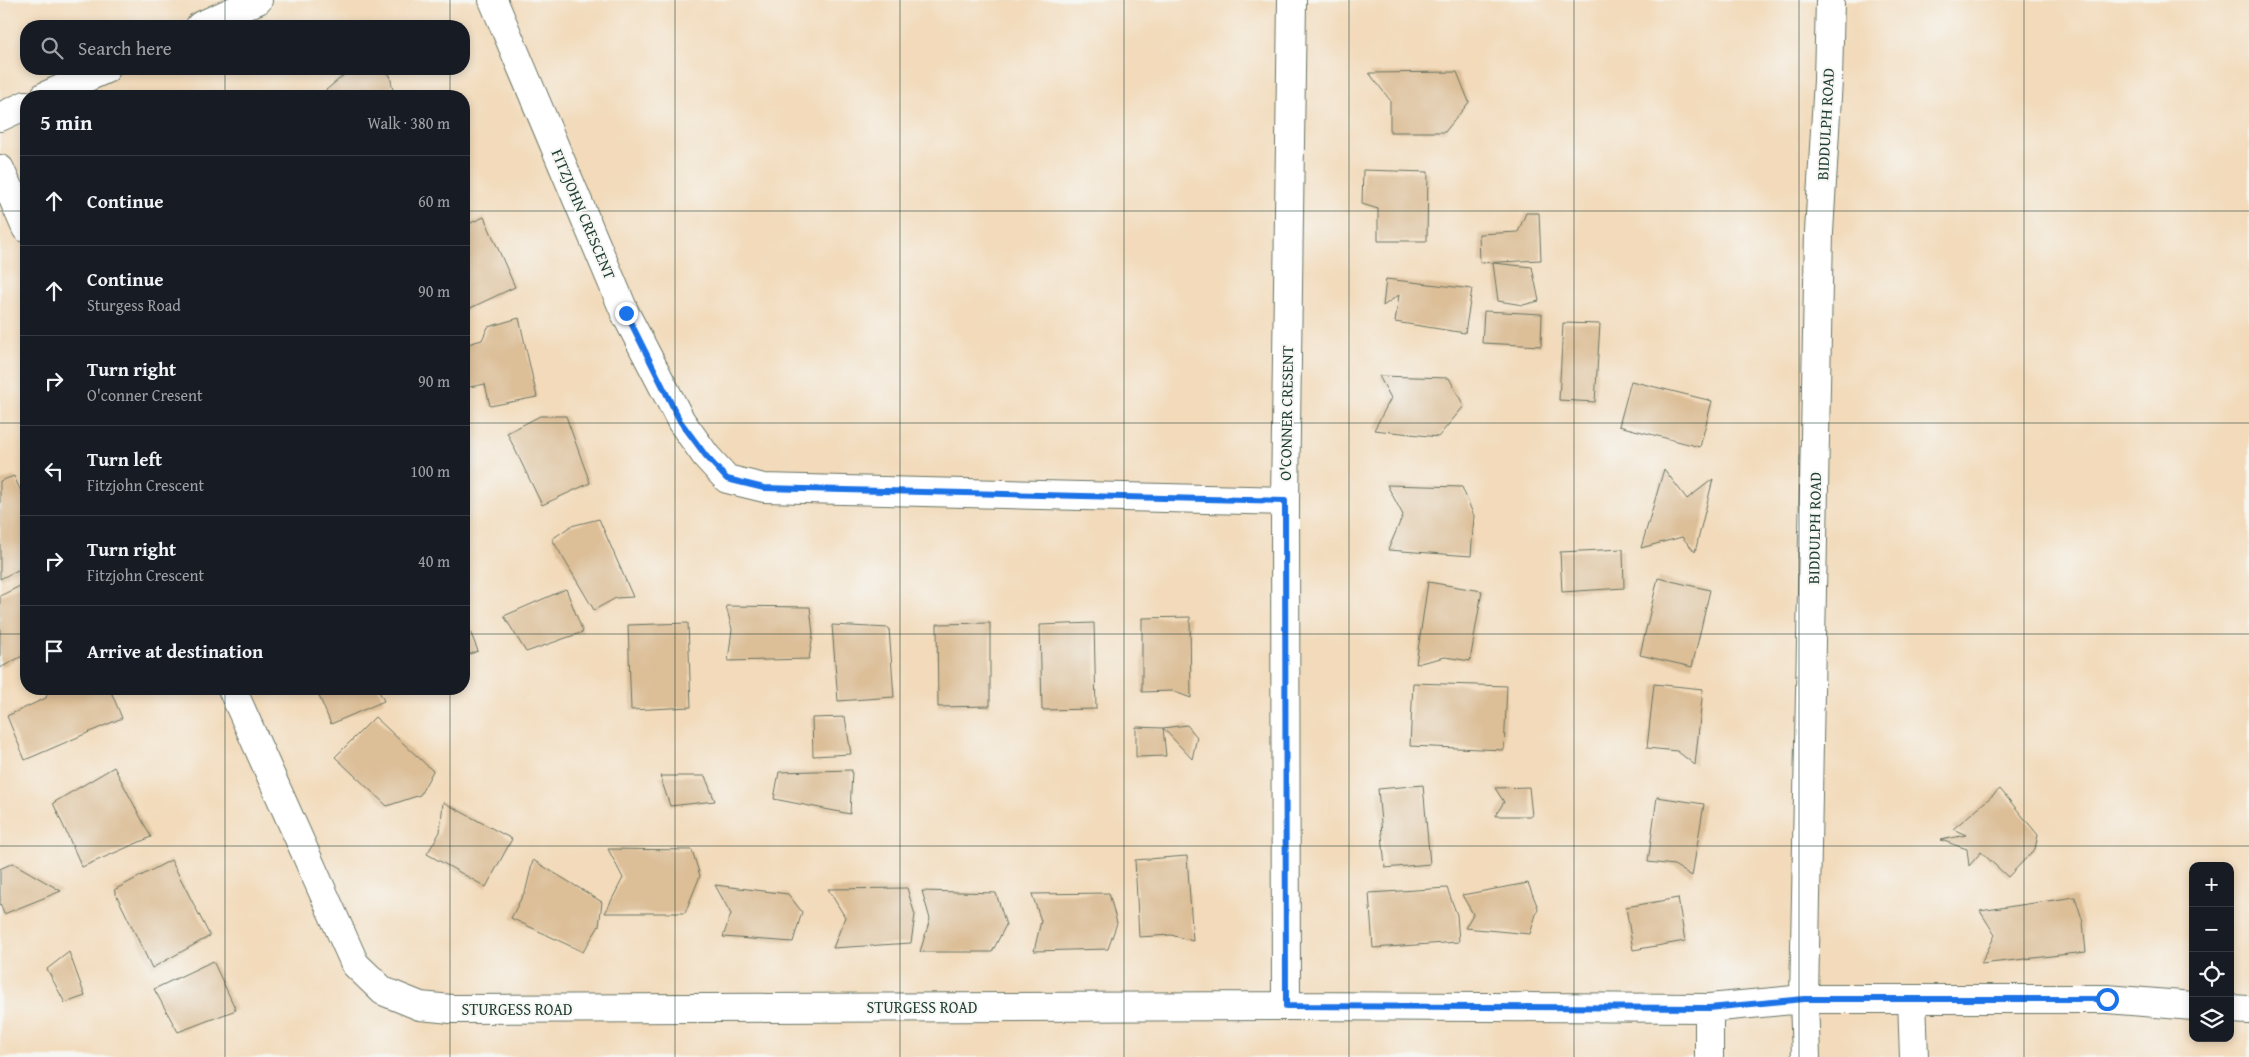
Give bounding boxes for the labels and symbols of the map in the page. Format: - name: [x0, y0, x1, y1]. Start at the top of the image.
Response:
- street label: BIDDULPH ROAD: [1810, 67, 1840, 181]
- street label: FITZJOHN CRESCENT: [546, 145, 622, 283]
- route end: [615, 302, 638, 325]
- street label: O'CONNER CRESENT: [1273, 345, 1299, 481]
- street label: BIDDULPH ROAD: [1801, 471, 1827, 584]
- route start: [2096, 988, 2119, 1011]
- street label: STURGESS ROAD: [866, 995, 978, 1019]
- street label: STURGESS ROAD: [461, 997, 573, 1021]

